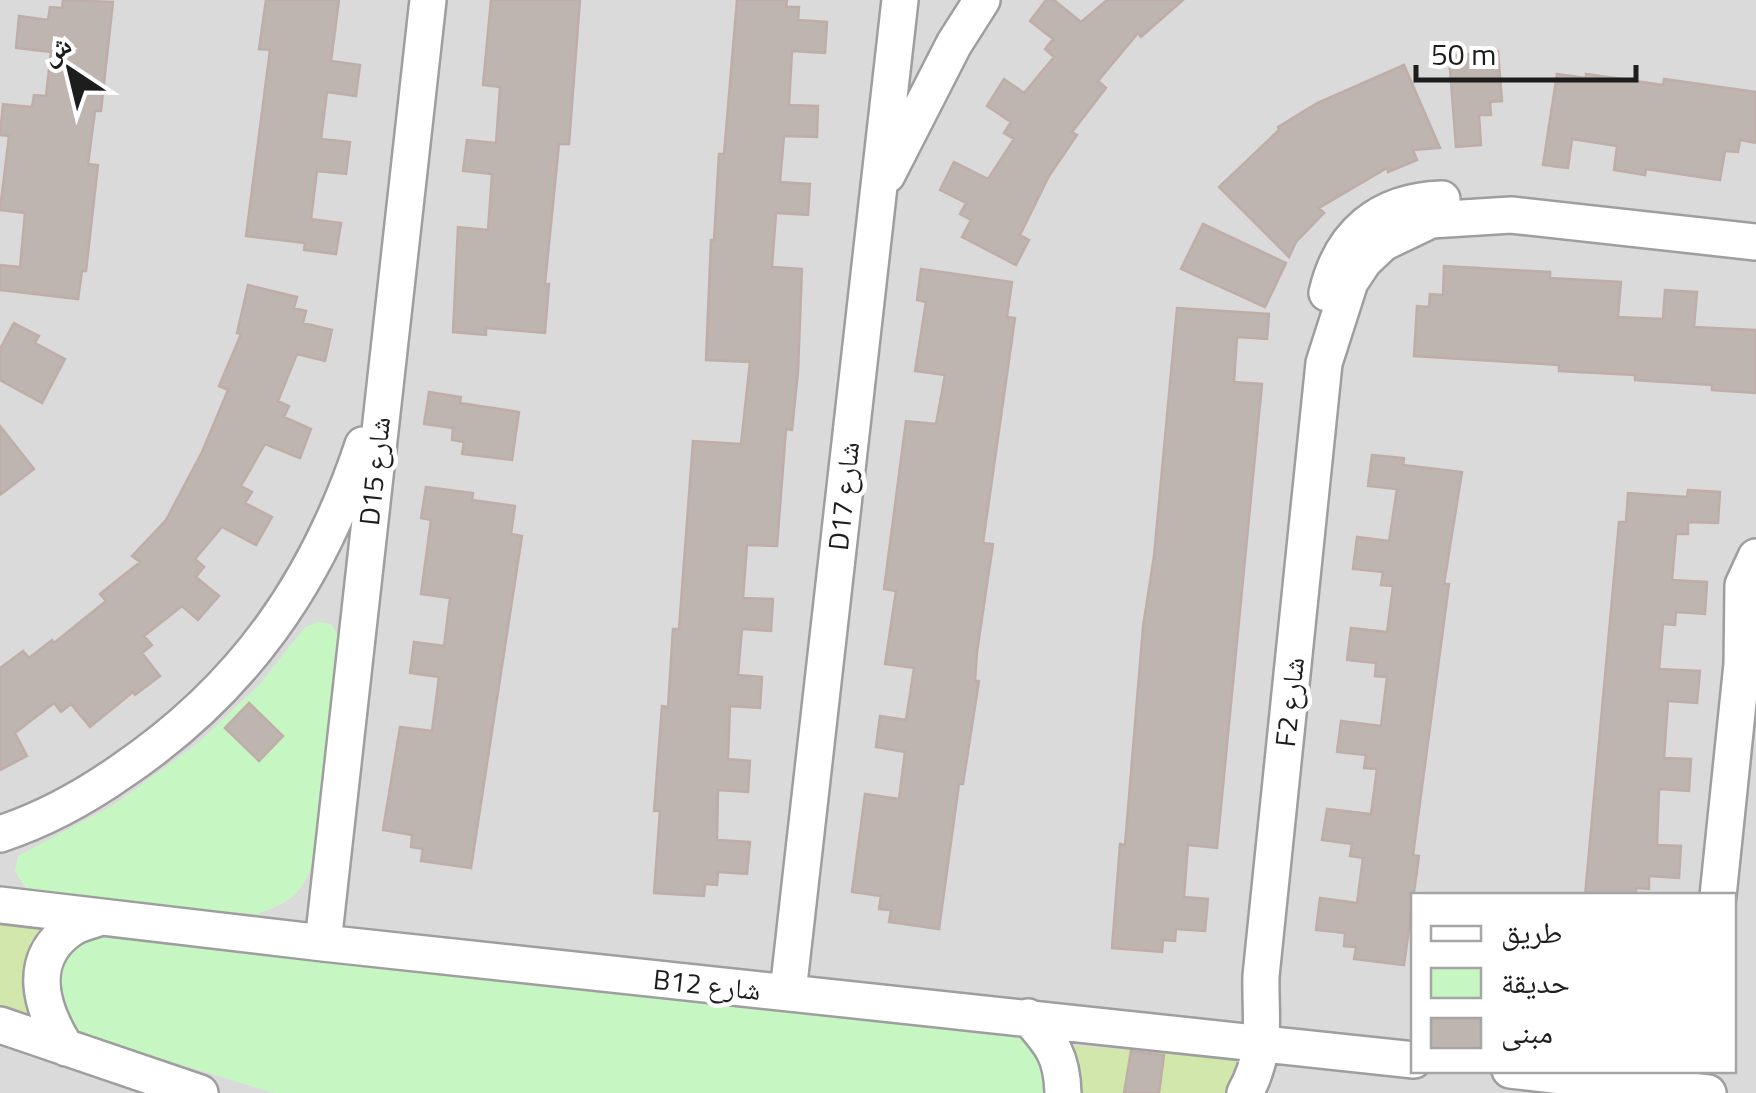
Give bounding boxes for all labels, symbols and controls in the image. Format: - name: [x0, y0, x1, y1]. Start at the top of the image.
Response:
- north arrow: [20, 20, 120, 120]
- scale bar: [1416, 20, 1636, 82]
- text: ش: [31, 23, 80, 75]
- text: 50 m: [1431, 31, 1496, 77]
- street label: D15 شارع: [347, 415, 401, 527]
- street label: D17 شارع: [816, 440, 870, 552]
- street label: F2 شارع: [1263, 655, 1315, 749]
- legend: [1411, 893, 1736, 1073]
- text: طريق: [1501, 909, 1562, 955]
- street label: B12 شارع: [651, 957, 763, 1011]
- text: حديقة: [1501, 959, 1570, 1005]
- text: مبنى: [1501, 1009, 1553, 1055]

